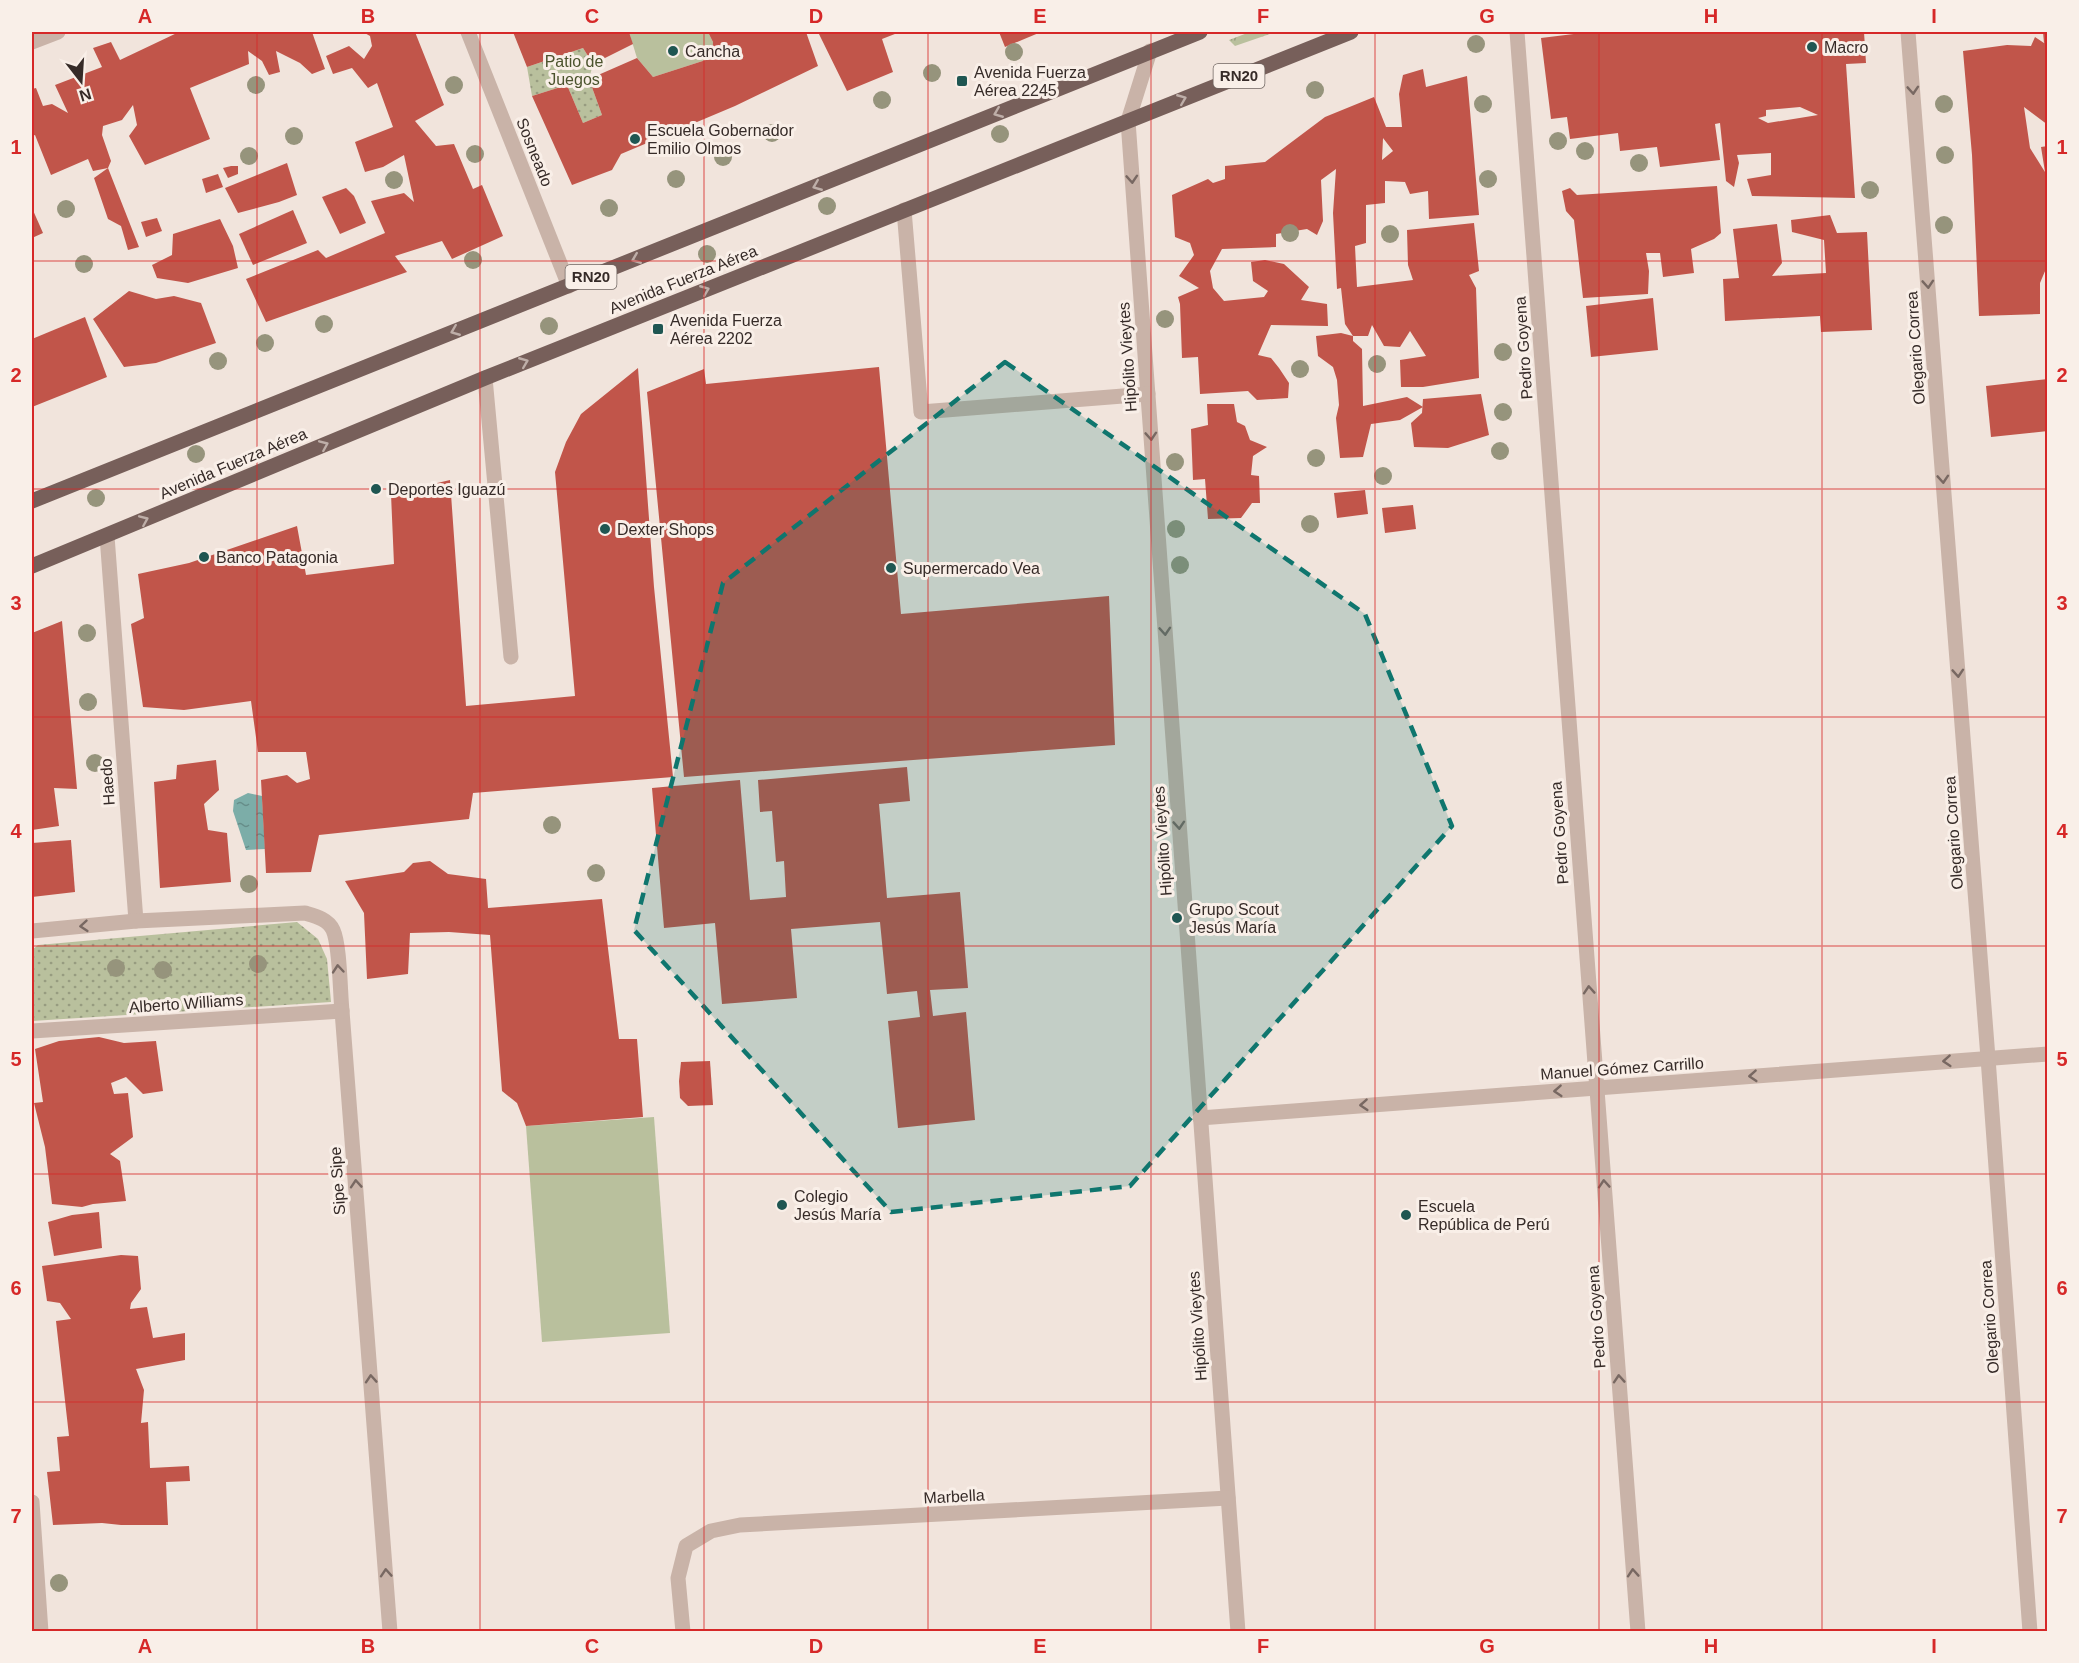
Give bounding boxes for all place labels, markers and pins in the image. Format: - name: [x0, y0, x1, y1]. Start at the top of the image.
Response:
- place label: Macro: [1824, 39, 1869, 56]
- marker: Macro: [1805, 40, 1819, 54]
- place label: Cancha: [685, 43, 740, 60]
- marker: Cancha: [666, 44, 680, 58]
- place label: Avenida Fuerza Aérea 2245: [974, 64, 1086, 99]
- marker: Avenida Fuerza Aérea 2245: [955, 74, 969, 88]
- place label: Escuela Gobernador Emilio Olmos: [647, 122, 794, 157]
- marker: Escuela Gobernador Emilio Olmos: [628, 132, 642, 146]
- place label: Avenida Fuerza Aérea 2202: [670, 312, 782, 347]
- marker: Avenida Fuerza Aérea 2202: [651, 322, 665, 336]
- place label: Deportes Iguazú: [388, 481, 505, 498]
- marker: Deportes Iguazú: [369, 482, 383, 496]
- place label: Dexter Shops: [617, 521, 714, 538]
- marker: Dexter Shops: [598, 522, 612, 536]
- place label: Banco Patagonia: [216, 549, 338, 566]
- marker: Banco Patagonia: [197, 550, 211, 564]
- place label: Supermercado Vea: [903, 560, 1040, 577]
- marker: Supermercado Vea: [884, 561, 898, 575]
- place label: Grupo Scout Jesús María: [1189, 901, 1279, 936]
- marker: Grupo Scout Jesús María: [1170, 911, 1184, 925]
- place label: Colegio Jesús María: [794, 1188, 881, 1223]
- marker: Colegio Jesús María: [775, 1198, 789, 1212]
- place label: Escuela República de Perú: [1418, 1198, 1550, 1233]
- marker: Escuela República de Perú: [1399, 1208, 1413, 1222]

